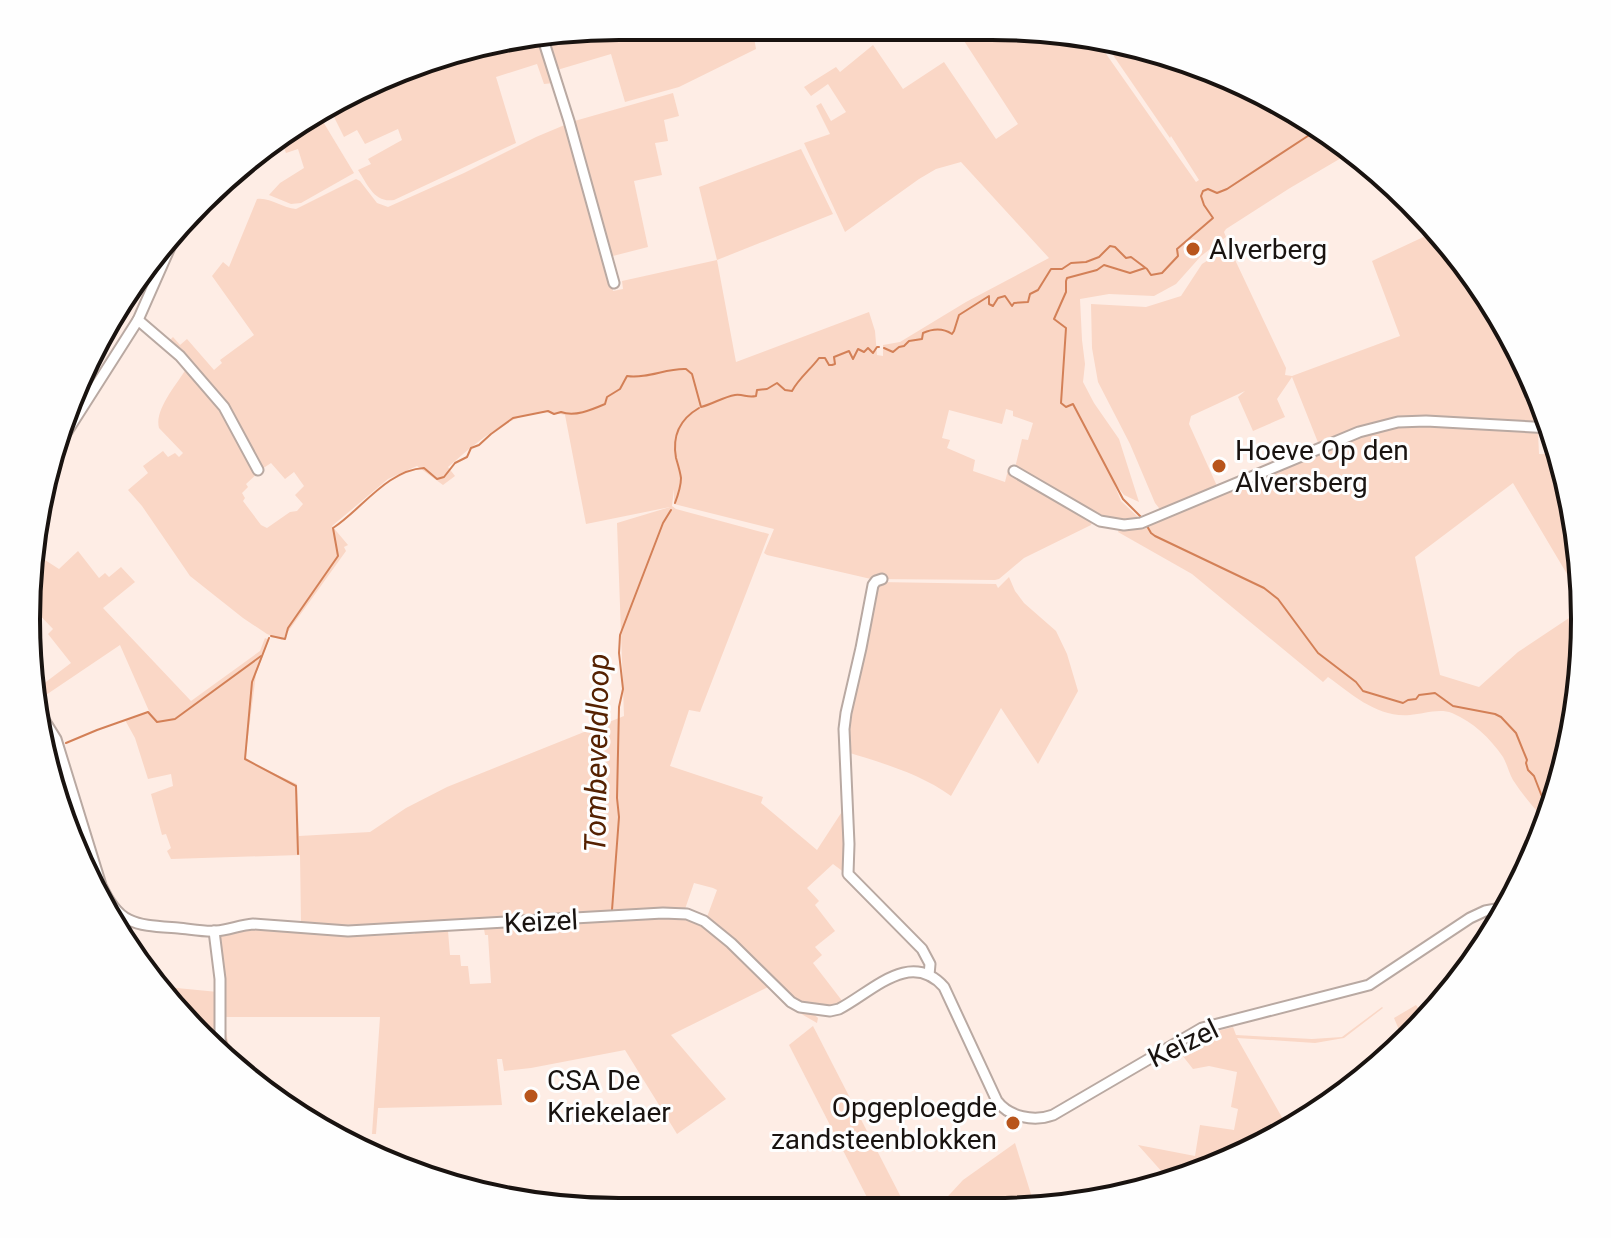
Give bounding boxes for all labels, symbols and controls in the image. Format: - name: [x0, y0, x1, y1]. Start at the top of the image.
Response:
- place label: Alverberg: [1209, 233, 1327, 266]
- marker: Alverberg: [1184, 240, 1202, 258]
- place label: Hoeve Op den Alversberg: [1235, 434, 1409, 499]
- marker: Hoeve Op den Alversberg: [1210, 457, 1228, 475]
- water label: Tombeveldloop: [577, 653, 616, 853]
- street label: Keizel: [503, 903, 579, 940]
- street label: Keizel: [1143, 1012, 1224, 1075]
- place label: CSA De Kriekelaer: [547, 1064, 671, 1129]
- marker: CSA De Kriekelaer: [522, 1087, 540, 1105]
- place label: Opgeploegde zandsteenblokken: [771, 1091, 997, 1156]
- marker: Opgeploegde zandsteenblokken: [1004, 1114, 1022, 1132]

